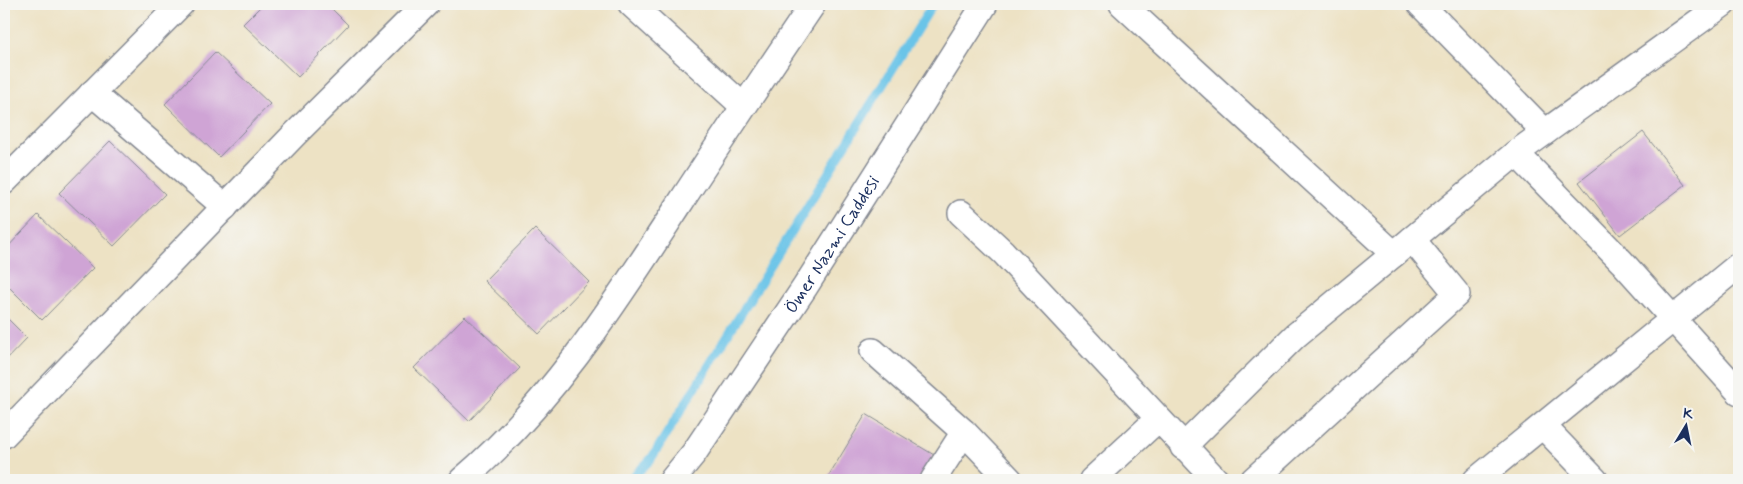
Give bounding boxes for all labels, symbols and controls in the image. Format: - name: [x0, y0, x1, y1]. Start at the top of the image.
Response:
- street label: Ömer Nazmi Caddesi: [780, 171, 886, 318]
- north arrow: [1660, 402, 1710, 452]
- text: K: [1682, 404, 1696, 424]

